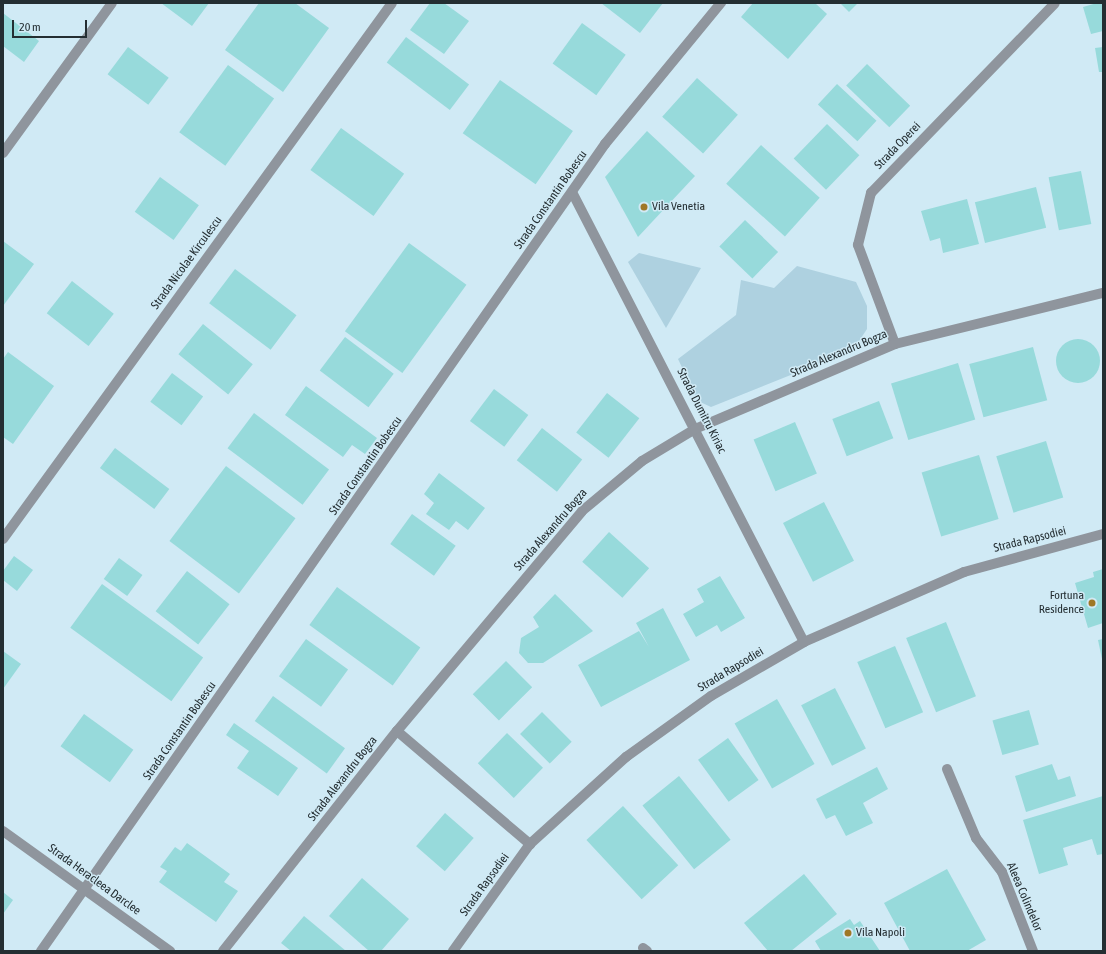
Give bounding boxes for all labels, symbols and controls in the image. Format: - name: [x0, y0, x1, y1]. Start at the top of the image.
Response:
- scale bar: [14, 12, 89, 38]
- text: 20 m: [19, 20, 41, 34]
- street label: Strada Operei: [872, 119, 924, 173]
- street label: Strada Constantin Bobescu: [512, 148, 590, 252]
- place label: Vila Venetia: [652, 200, 705, 214]
- marker: Vila Venetia: [639, 202, 649, 212]
- street label: Strada Nicolae Kirculescu: [148, 214, 226, 312]
- street label: Strada Alexandru Bogza: [788, 327, 890, 381]
- street label: Strada Dumitru Kiriac: [673, 366, 729, 456]
- street label: Strada Constantin Bobescu: [327, 414, 405, 518]
- street label: Strada Alexandru Bogza: [511, 486, 591, 574]
- street label: Strada Rapsodiei: [992, 524, 1068, 556]
- place label: Fortuna Residence: [1039, 589, 1084, 617]
- marker: Fortuna Residence: [1087, 598, 1097, 608]
- street label: Strada Rapsodiei: [696, 645, 766, 695]
- street label: Strada Constantin Bobescu: [141, 679, 219, 783]
- street label: Strada Alexandru Bogza: [305, 734, 381, 824]
- street label: Strada Heracleea Darclee: [45, 841, 143, 919]
- street label: Strada Rapsodiei: [457, 851, 513, 919]
- street label: Aleea Colindelor: [1003, 861, 1045, 933]
- place label: Vila Napoli: [856, 926, 905, 940]
- marker: Vila Napoli: [843, 928, 853, 938]

